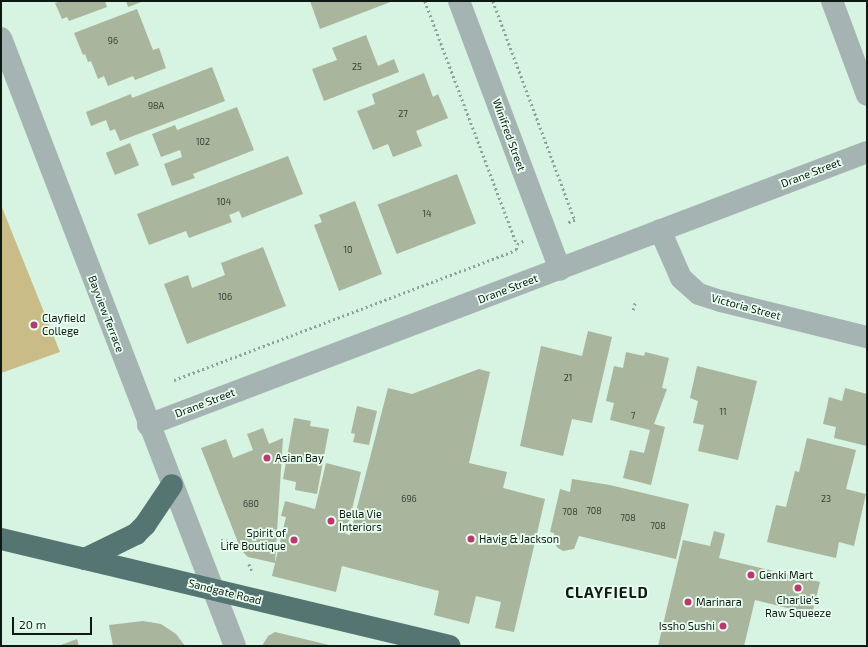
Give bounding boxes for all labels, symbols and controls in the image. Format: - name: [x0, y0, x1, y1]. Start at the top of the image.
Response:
- house number: 96: [108, 36, 118, 46]
- house number: 25: [352, 62, 362, 72]
- street label: Winifred Street: [490, 97, 528, 173]
- house number: 98A: [148, 101, 164, 111]
- house number: 27: [398, 109, 408, 119]
- house number: 102: [196, 137, 210, 147]
- street label: Drane Street: [779, 156, 843, 190]
- house number: 104: [217, 197, 231, 207]
- house number: 14: [422, 209, 432, 219]
- house number: 10: [343, 245, 353, 255]
- street label: Drane Street: [476, 272, 540, 306]
- street label: Bayview Terrace: [85, 273, 127, 355]
- street label: Victoria Street: [710, 291, 782, 323]
- house number: 106: [218, 292, 232, 302]
- place label: Clayfield College: [42, 312, 86, 338]
- marker: Clayfield College: [29, 320, 39, 330]
- house number: 21: [564, 373, 572, 383]
- street label: Drane Street: [173, 386, 237, 420]
- house number: 11: [719, 407, 727, 417]
- house number: 7: [631, 411, 635, 421]
- place label: Asian Bay: [275, 451, 324, 465]
- marker: Asian Bay: [262, 453, 272, 463]
- house number: 696: [401, 494, 417, 504]
- house number: 23: [821, 494, 831, 504]
- house number: 680: [243, 499, 259, 509]
- house number: 708: [586, 506, 602, 516]
- house number: 708: [562, 507, 578, 517]
- place label: Bella Vie Interiors: [339, 508, 382, 534]
- house number: 708: [620, 513, 636, 523]
- marker: Bella Vie Interiors: [326, 516, 336, 526]
- house number: 708: [650, 521, 666, 531]
- place label: Spirit of Life Boutique: [220, 527, 286, 553]
- place label: Havig & Jackson: [479, 532, 559, 546]
- marker: Havig & Jackson: [466, 534, 476, 544]
- marker: Spirit of Life Boutique: [289, 535, 299, 545]
- place label: Genki Mart: [759, 568, 813, 582]
- marker: Genki Mart: [746, 570, 756, 580]
- street label: Sandgate Road: [187, 577, 263, 607]
- marker: Charlie's Raw Squeeze: [793, 583, 803, 593]
- district label: CLAYFIELD: [565, 584, 649, 602]
- place label: Charlie's Raw Squeeze: [765, 594, 831, 620]
- place label: Marinara: [696, 595, 742, 609]
- marker: Marinara: [683, 597, 693, 607]
- scale bar: [14, 609, 94, 635]
- text: 20 m: [19, 617, 46, 631]
- place label: Issho Sushi: [659, 619, 715, 633]
- marker: Issho Sushi: [718, 621, 728, 631]

